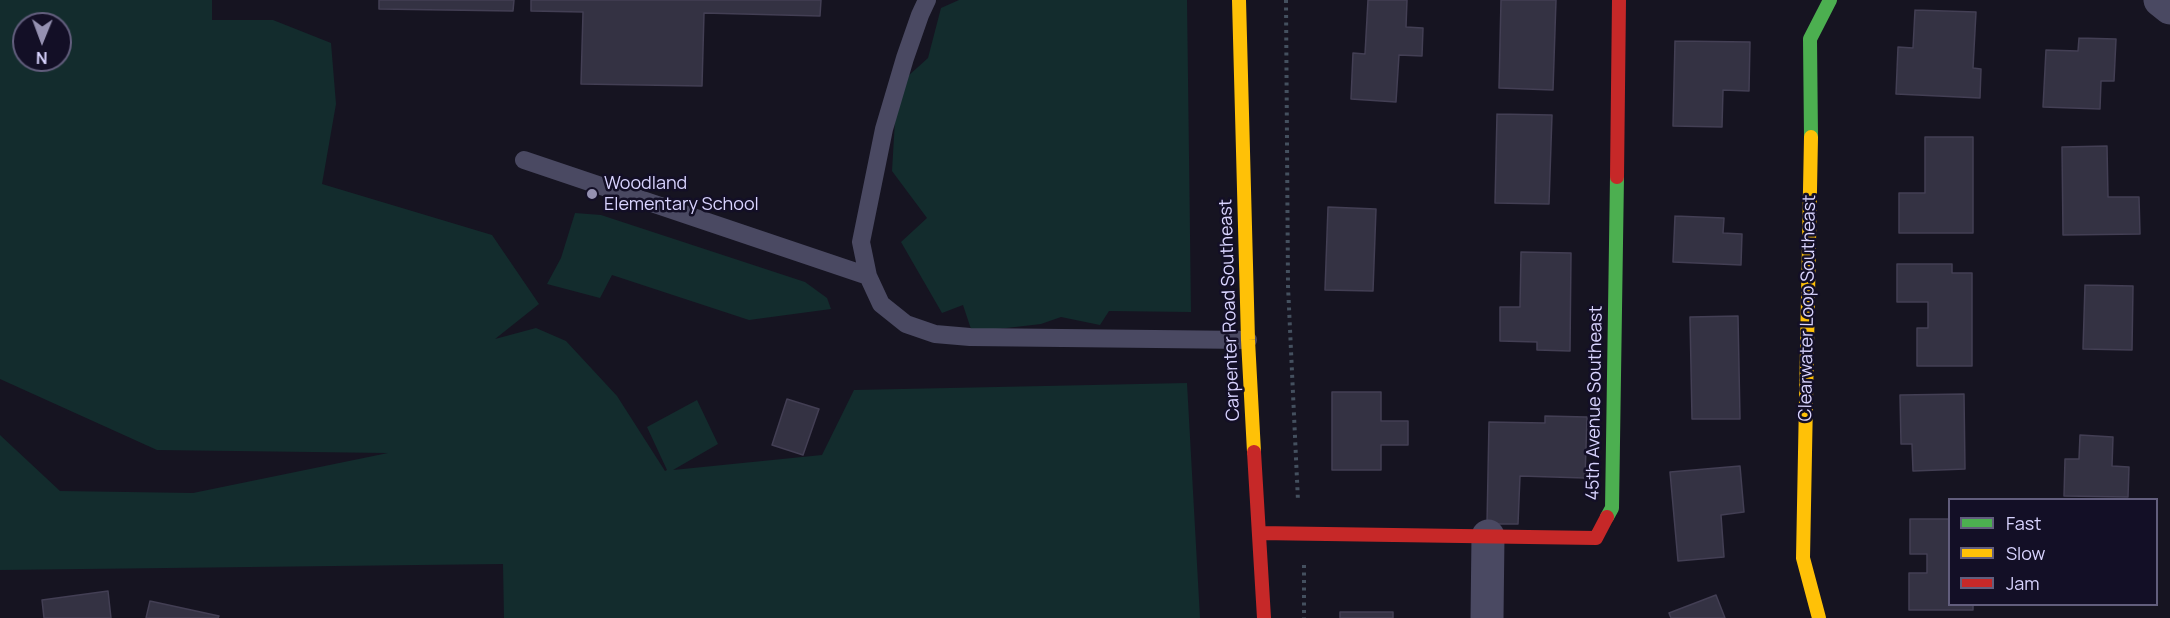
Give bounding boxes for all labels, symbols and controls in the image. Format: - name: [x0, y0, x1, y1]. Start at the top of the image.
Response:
- north arrow: [12, 12, 72, 72]
- text: N: [36, 47, 48, 69]
- place label: Woodland Elementary School: [604, 173, 759, 216]
- marker: Woodland Elementary School: [585, 187, 599, 201]
- street label: Clearwater Loop Southeast: [1795, 194, 1821, 422]
- street label: Carpenter Road Southeast: [1215, 199, 1245, 421]
- street label: 45th Avenue Southeast: [1582, 305, 1608, 501]
- legend: [1948, 498, 2158, 606]
- text: Fast: [2006, 511, 2041, 535]
- text: Slow: [2006, 541, 2045, 565]
- text: Jam: [2006, 571, 2040, 595]

